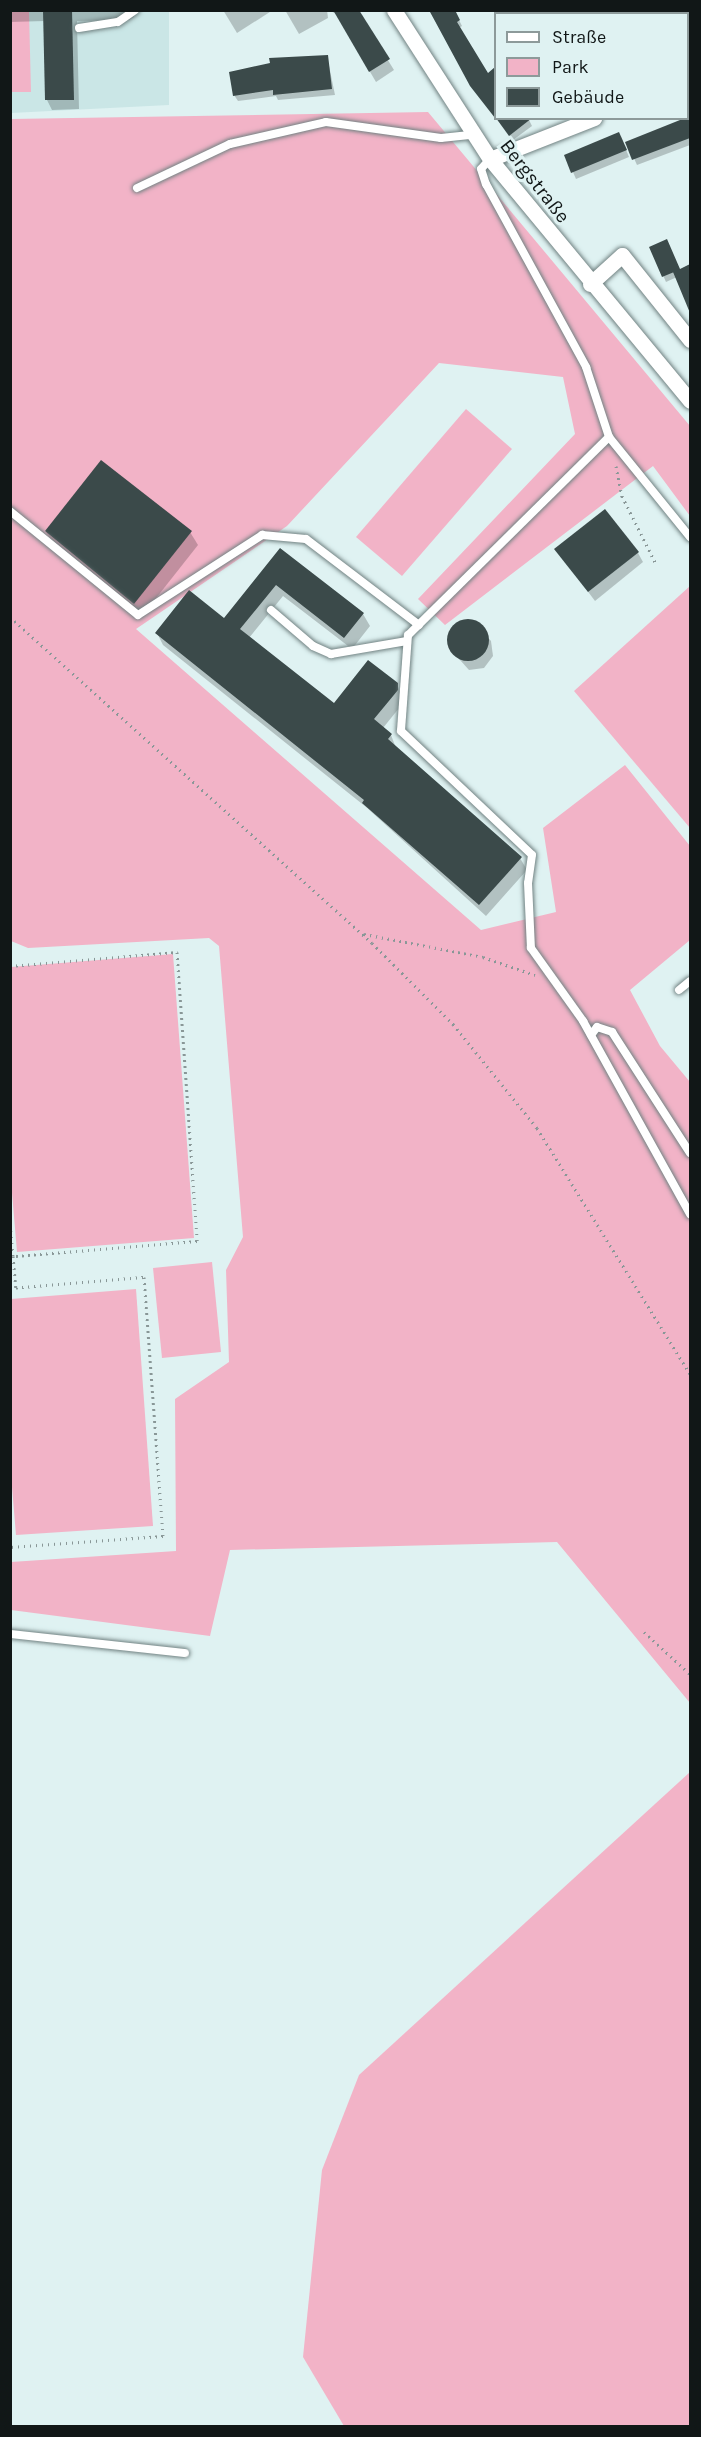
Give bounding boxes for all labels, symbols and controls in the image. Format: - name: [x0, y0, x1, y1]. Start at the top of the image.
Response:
- legend: [494, 12, 689, 120]
- text: Straße: [552, 26, 606, 48]
- text: Park: [552, 56, 589, 78]
- text: Gebäude: [552, 86, 624, 108]
- street label: Bergstraße: [495, 134, 575, 228]

